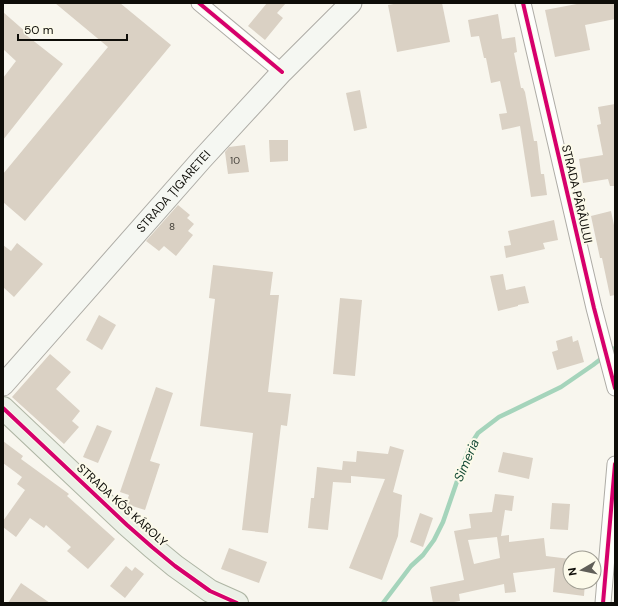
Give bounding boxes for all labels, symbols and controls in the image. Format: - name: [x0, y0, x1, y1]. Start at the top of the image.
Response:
- scale bar: [18, 16, 127, 42]
- text: 50 m: [24, 22, 53, 38]
- street label: STRADA PÂRÂULUI: [558, 143, 596, 245]
- street label: STRADA ȚIGARETEI: [133, 147, 214, 236]
- house number: 10: [230, 154, 240, 167]
- house number: 8: [169, 220, 175, 233]
- water label: Simeria: [450, 436, 483, 484]
- street label: STRADA KÓS KÁROLY: [73, 460, 171, 550]
- north arrow: [562, 550, 602, 590]
- text: N: [565, 567, 580, 577]

